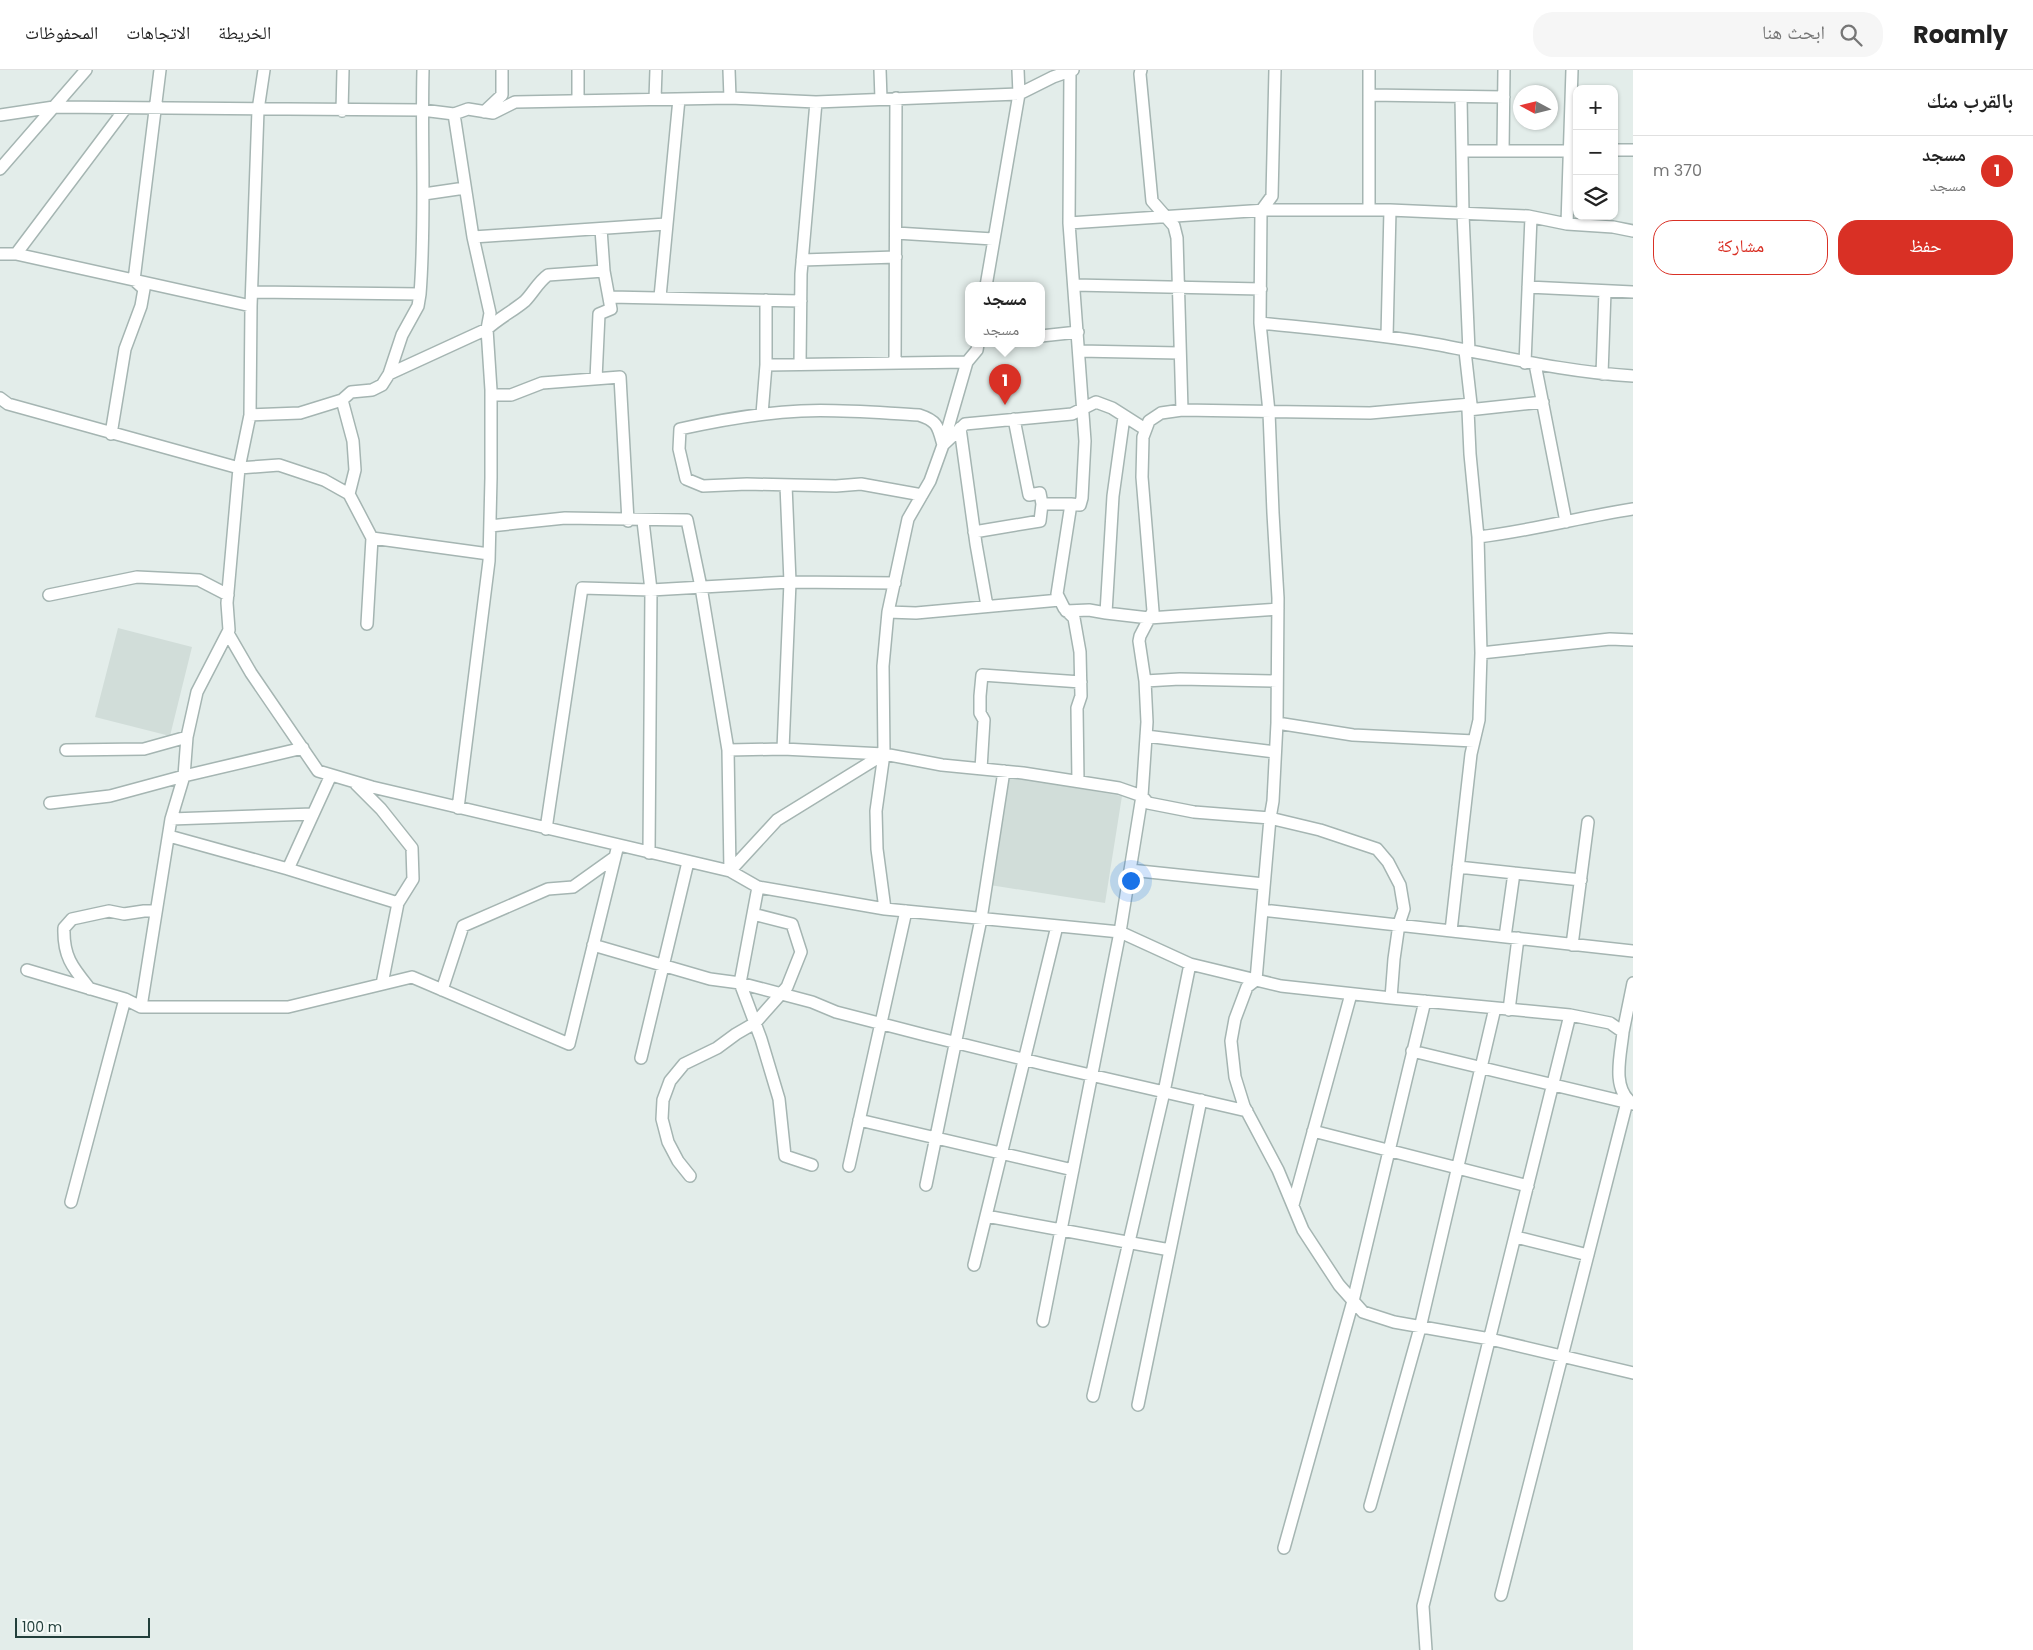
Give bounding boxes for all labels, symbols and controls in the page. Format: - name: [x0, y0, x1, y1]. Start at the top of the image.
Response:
- search box: [1533, 12, 1883, 57]
- text: Roamly: [1913, 18, 2008, 51]
- text: ابحث هنا: [1762, 19, 1825, 46]
- text: المحفوظات: [25, 20, 98, 45]
- text: الاتجاهات: [126, 20, 190, 45]
- text: الخريطة: [218, 20, 271, 45]
- icon: search: [1837, 21, 1865, 49]
- north arrow: [1513, 85, 1558, 130]
- map controls: [1573, 85, 1618, 220]
- button: +: [1573, 85, 1618, 130]
- text: بالقرب منك: [1927, 86, 2013, 115]
- button: −: [1573, 130, 1618, 175]
- text: مسجد: [1922, 141, 1966, 168]
- text: 370 m: [1653, 159, 1702, 182]
- text: 1: [1994, 159, 2000, 182]
- text: مسجد: [1930, 174, 1966, 197]
- button: layers: [1573, 175, 1618, 220]
- button: مشاركة: [1653, 220, 1828, 275]
- button: حفظ: [1838, 220, 2013, 275]
- popup: [965, 282, 1045, 347]
- text: مسجد: [983, 285, 1027, 312]
- text: مسجد: [983, 318, 1019, 341]
- pin: 1: [989, 364, 1021, 405]
- your location: [1118, 868, 1144, 894]
- scale bar: [15, 1615, 150, 1638]
- text: 100 m: [22, 1617, 62, 1637]

